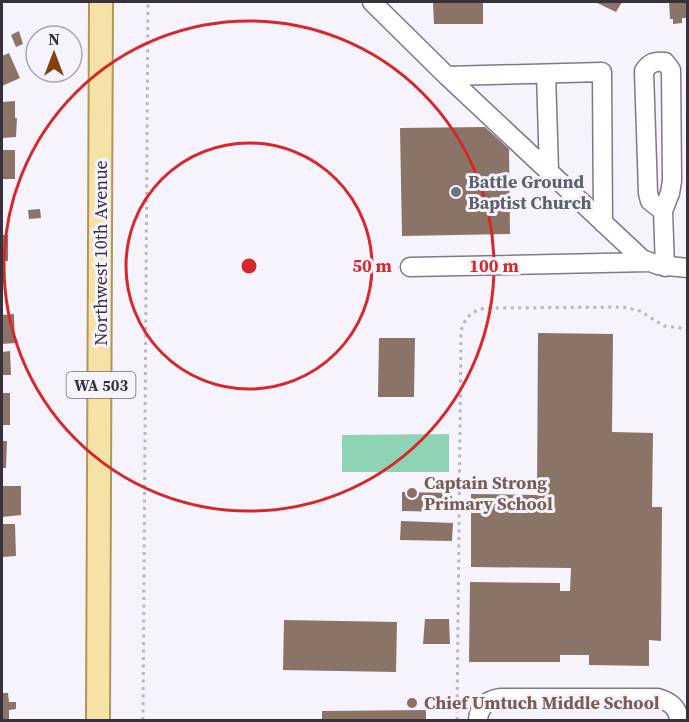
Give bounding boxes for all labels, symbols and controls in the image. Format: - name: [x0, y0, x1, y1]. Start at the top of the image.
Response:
- north arrow: [24, 24, 84, 84]
- text: N: [48, 28, 60, 50]
- street label: Northwest 10th Avenue: [88, 160, 113, 346]
- place label: Battle Ground Baptist Church: [468, 169, 592, 215]
- marker: Battle Ground Baptist Church: [449, 185, 463, 199]
- text: 50 m: [352, 253, 392, 278]
- text: 100 m: [469, 253, 519, 278]
- centre of rings: [239, 256, 259, 276]
- road number: WA 503: [66, 372, 136, 398]
- place label: Captain Strong Primary School: [424, 470, 553, 516]
- marker: Captain Strong Primary School: [405, 486, 419, 500]
- place label: Chief Umtuch Middle School: [424, 690, 660, 715]
- marker: Chief Umtuch Middle School: [405, 696, 419, 710]

